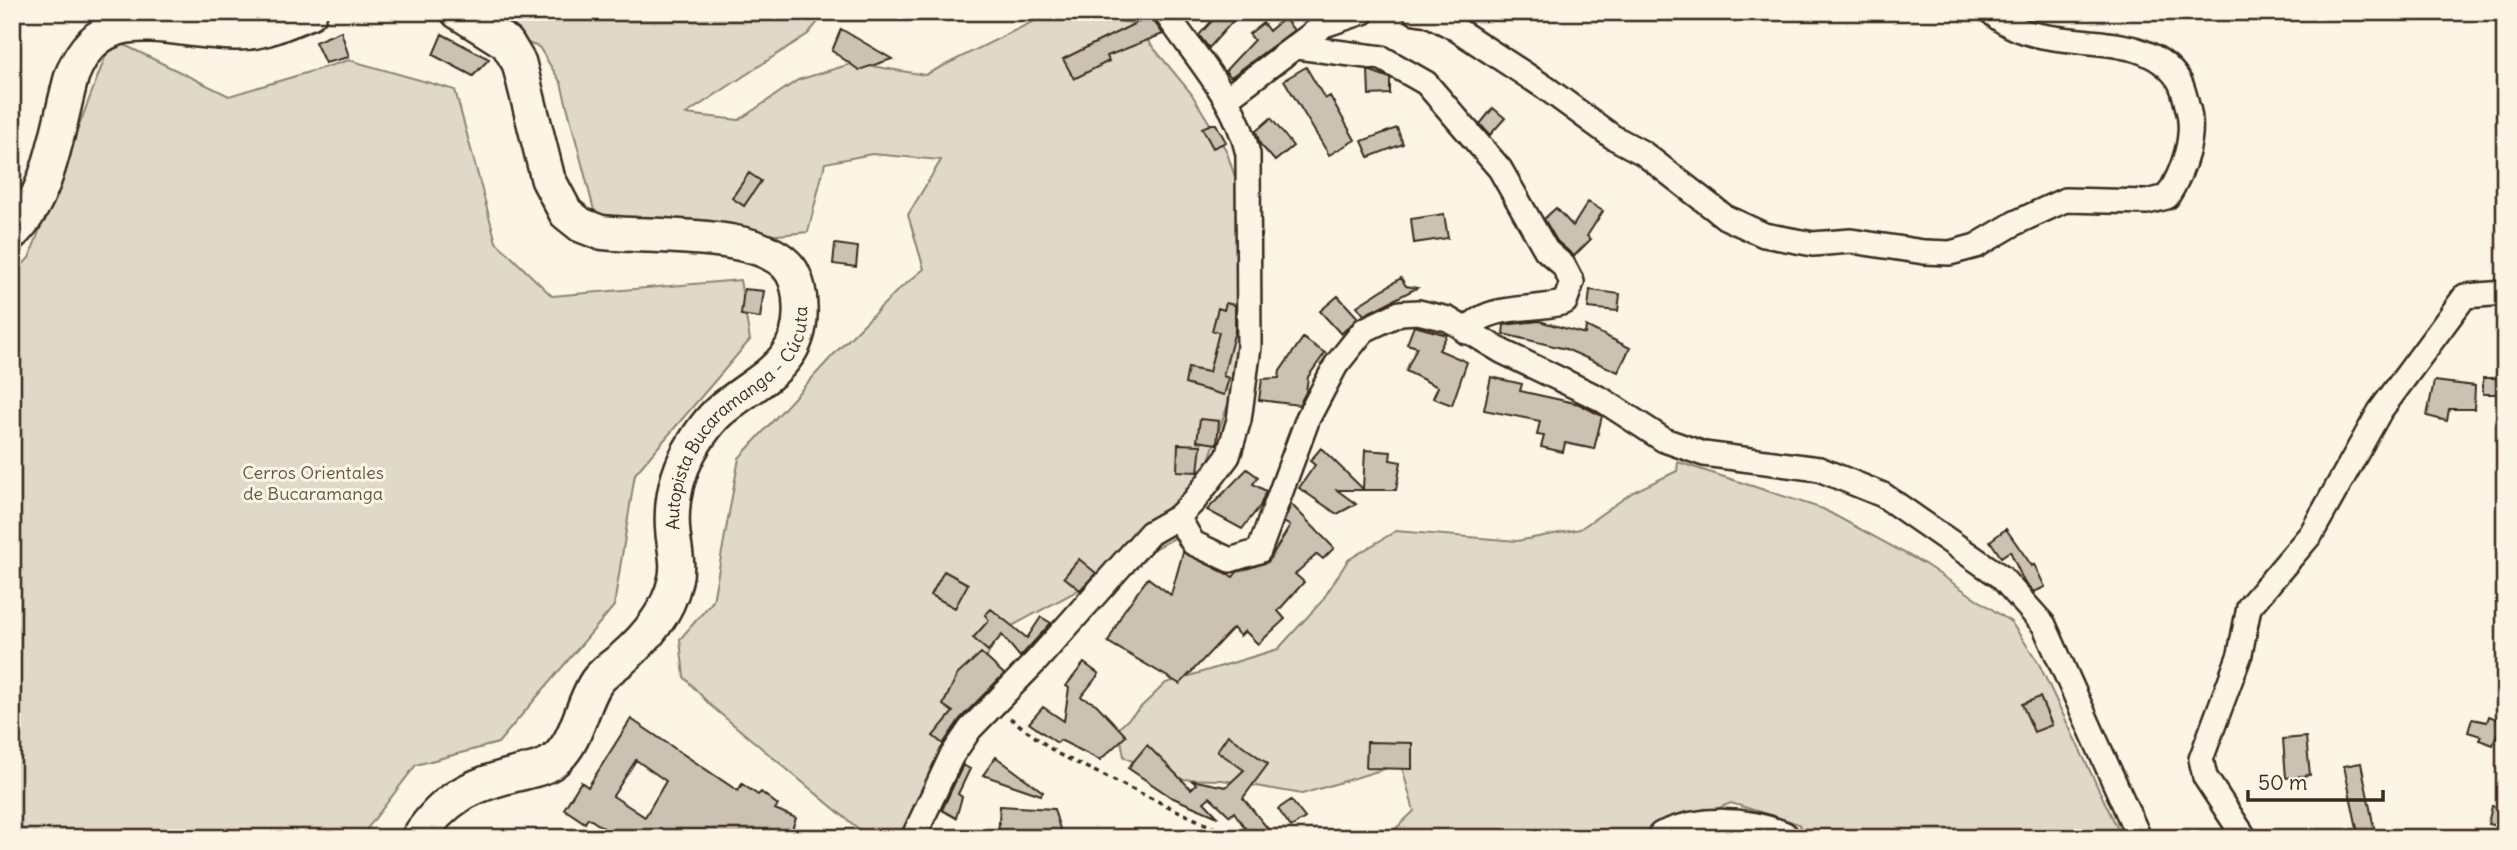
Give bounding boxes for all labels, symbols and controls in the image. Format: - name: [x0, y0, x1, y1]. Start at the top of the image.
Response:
- street label: Autopista Bucaramanga - Cúcuta: [661, 306, 812, 531]
- park label: Cerros Orientales de Bucaramanga: [242, 461, 384, 505]
- scale bar: [2248, 759, 2382, 803]
- text: 50 m: [2258, 769, 2307, 796]

